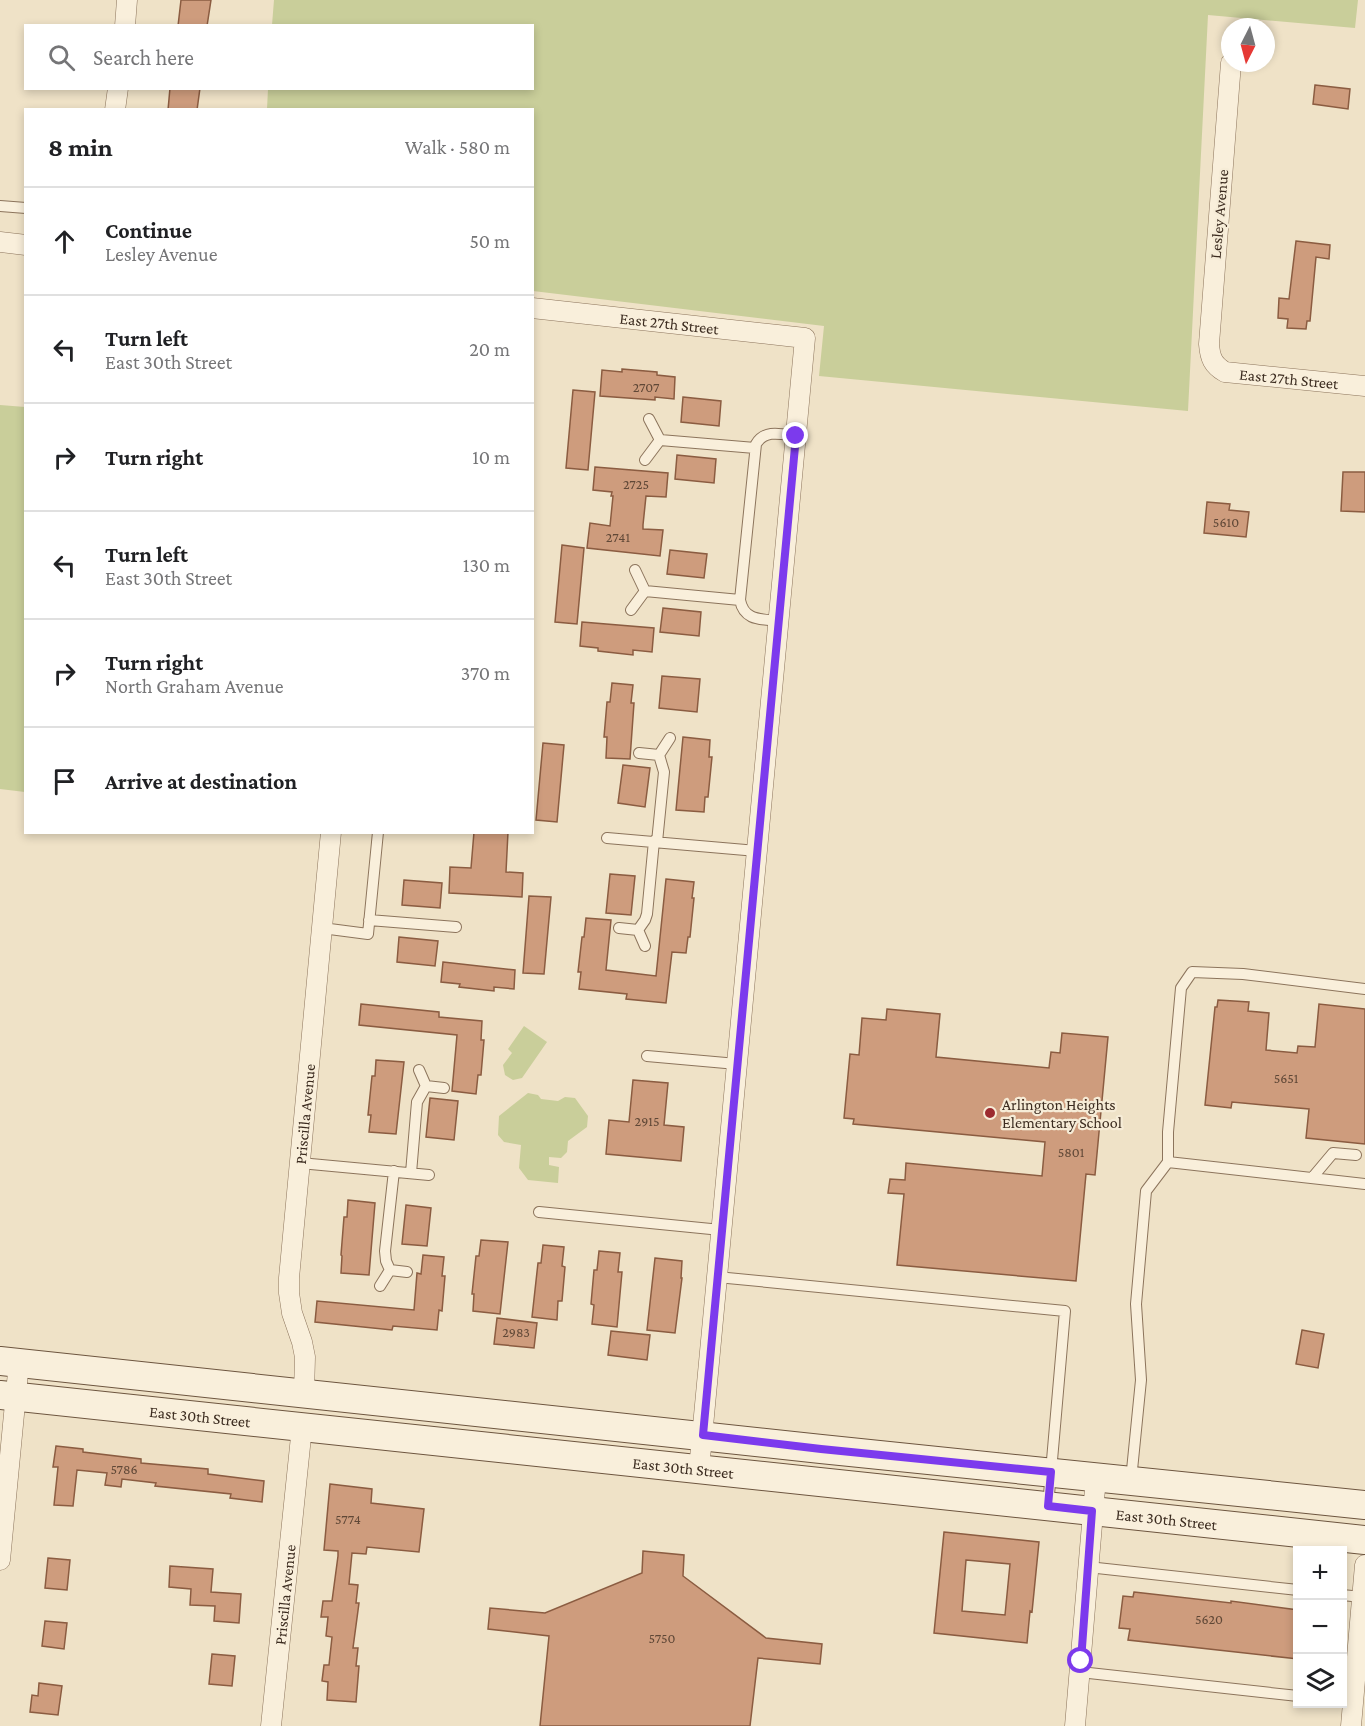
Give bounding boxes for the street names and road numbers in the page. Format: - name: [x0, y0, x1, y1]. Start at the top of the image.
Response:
- street label: Lesley Avenue: [1207, 168, 1232, 260]
- street label: East 27th Street: [619, 309, 720, 337]
- street label: East 27th Street: [1238, 365, 1340, 392]
- street label: Priscilla Avenue: [291, 1063, 318, 1165]
- street label: East 30th Street: [148, 1402, 252, 1430]
- street label: East 30th Street: [632, 1454, 735, 1481]
- street label: East 30th Street: [1115, 1505, 1219, 1533]
- street label: Priscilla Avenue: [271, 1544, 298, 1646]

